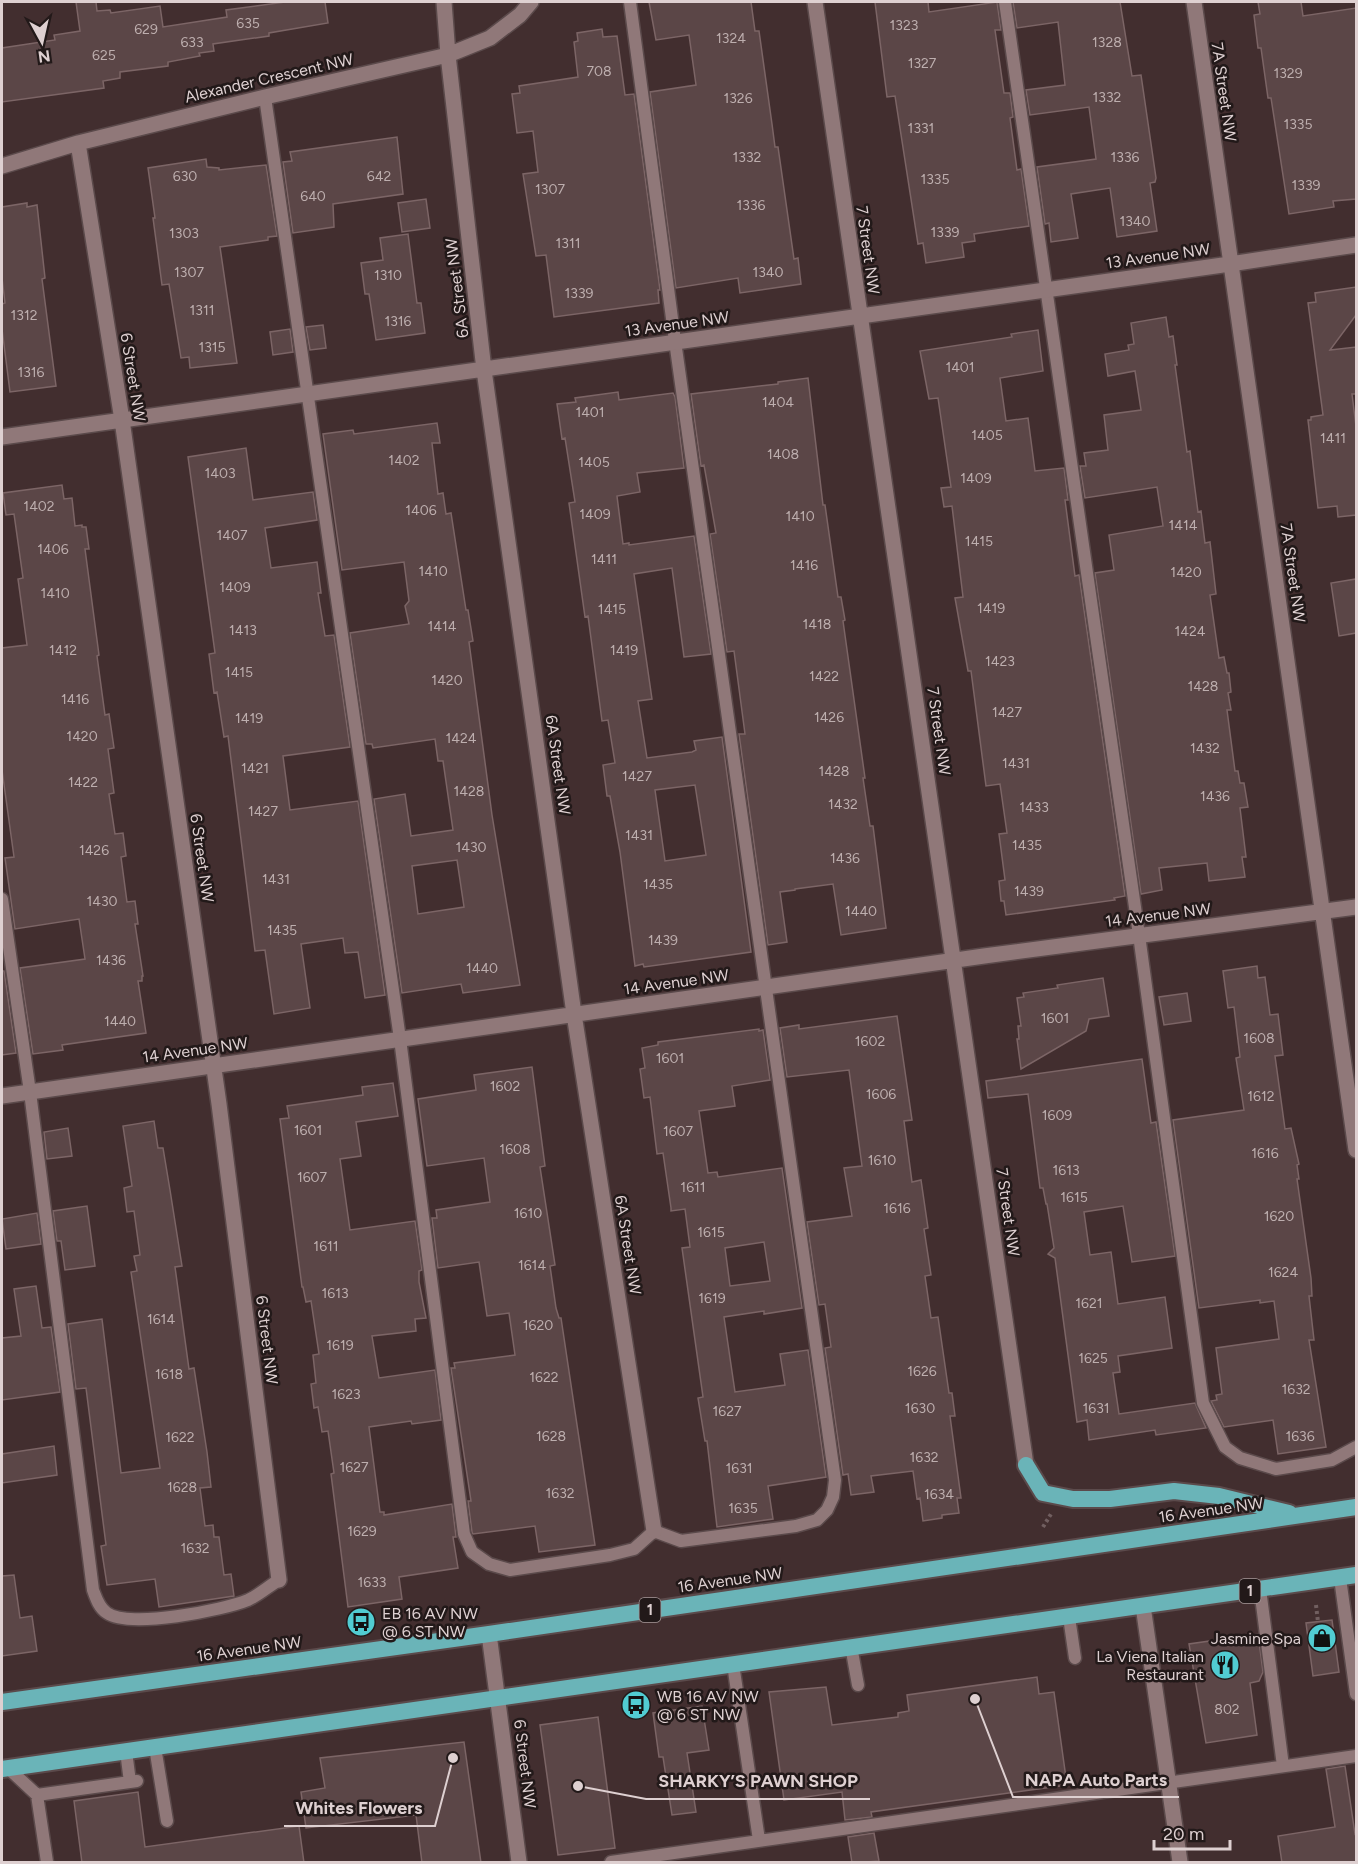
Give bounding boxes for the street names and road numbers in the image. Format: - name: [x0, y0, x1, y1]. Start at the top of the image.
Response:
- street label: 7A Street NW: [1208, 41, 1240, 143]
- street label: Alexander Crescent NW: [183, 49, 356, 107]
- street label: 7 Street NW: [852, 205, 884, 296]
- street label: 6A Street NW: [441, 236, 473, 339]
- street label: 13 Avenue NW: [1105, 239, 1212, 273]
- street label: 13 Avenue NW: [624, 307, 731, 341]
- street label: 6 Street NW: [117, 331, 149, 423]
- street label: 7A Street NW: [1277, 522, 1309, 624]
- street label: 7 Street NW: [923, 686, 955, 777]
- street label: 6A Street NW: [542, 714, 574, 817]
- street label: 6 Street NW: [186, 812, 218, 904]
- street label: 14 Avenue NW: [1104, 899, 1213, 931]
- street label: 14 Avenue NW: [622, 965, 731, 999]
- street label: 14 Avenue NW: [141, 1033, 250, 1067]
- street label: 7 Street NW: [992, 1167, 1024, 1258]
- street label: 6A Street NW: [611, 1194, 645, 1297]
- street label: 6 Street NW: [252, 1294, 282, 1386]
- street label: 16 Avenue NW: [1157, 1493, 1265, 1527]
- street label: 16 Avenue NW: [676, 1563, 784, 1597]
- road number: 1: [1240, 1579, 1260, 1603]
- road number: 1: [640, 1598, 660, 1622]
- street label: 16 Avenue NW: [195, 1632, 303, 1666]
- street label: 6 Street NW: [510, 1718, 540, 1810]

